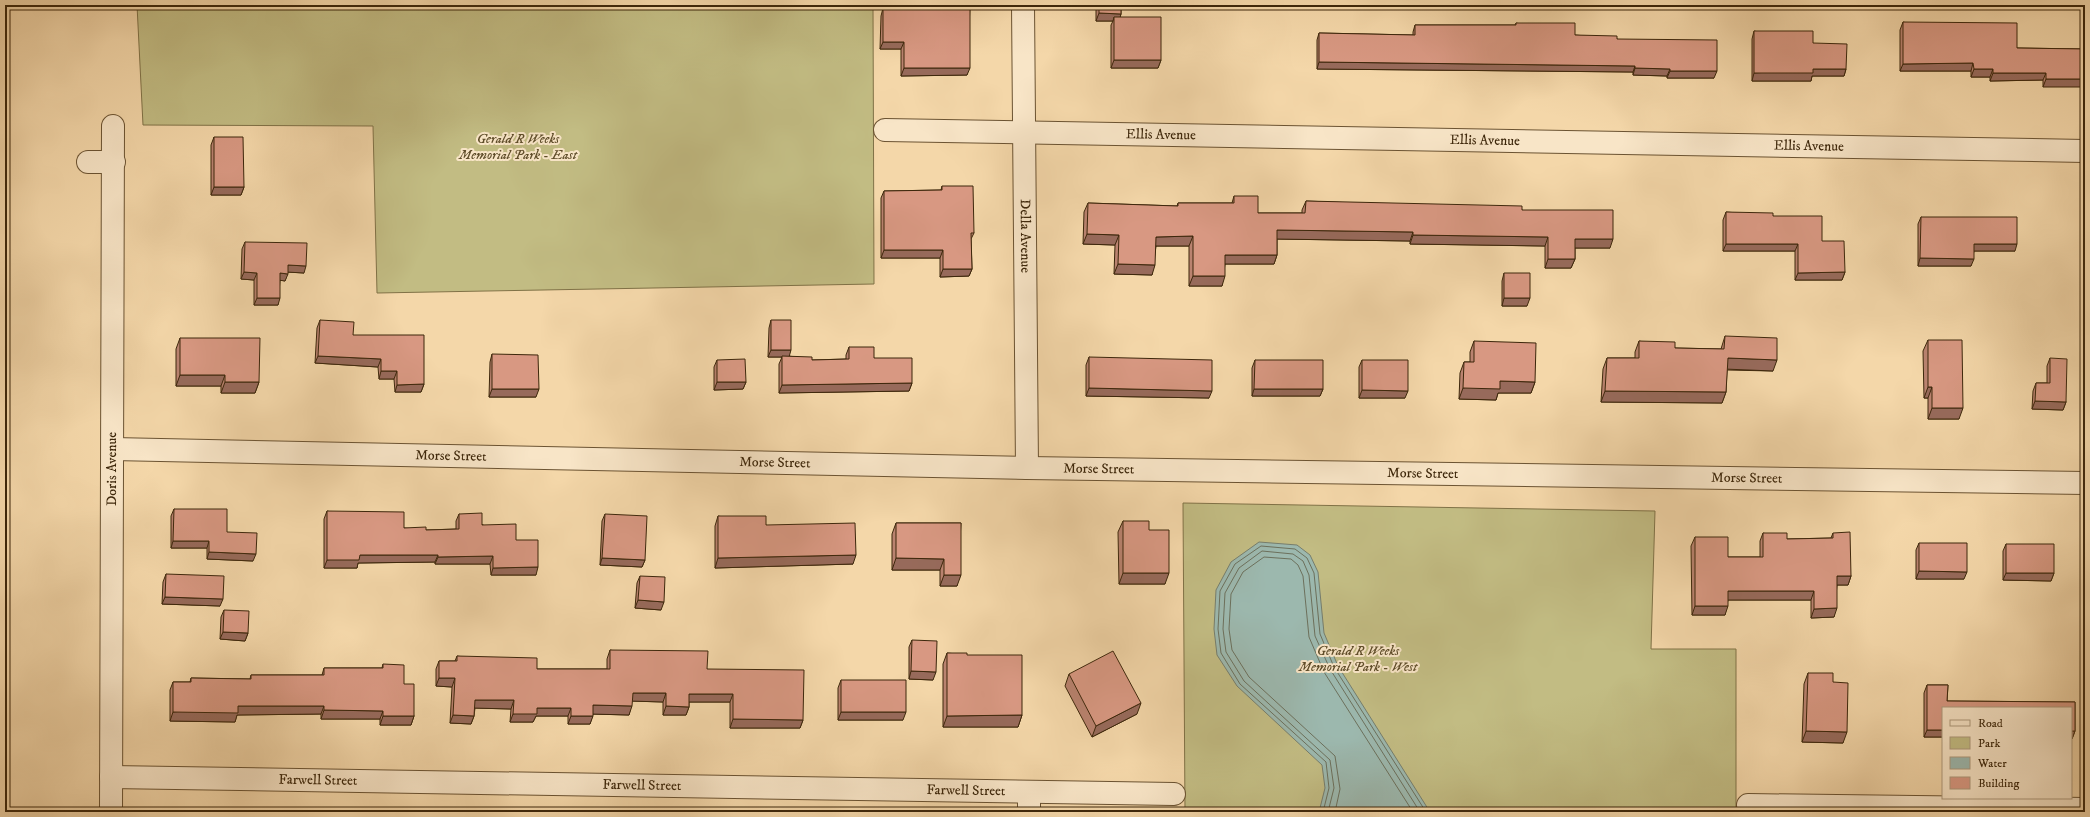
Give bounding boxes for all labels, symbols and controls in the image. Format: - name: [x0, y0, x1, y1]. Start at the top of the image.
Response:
- street label: Ellis Avenue: [1126, 125, 1196, 144]
- park label: Gerald R Weeks Memorial Park - East: [458, 130, 579, 164]
- street label: Ellis Avenue: [1450, 131, 1520, 150]
- street label: Ellis Avenue: [1774, 137, 1844, 156]
- street label: Della Avenue: [1016, 199, 1034, 273]
- street label: Doris Avenue: [103, 432, 121, 506]
- street label: Morse Street: [415, 446, 487, 466]
- street label: Morse Street: [739, 453, 811, 473]
- street label: Morse Street: [1063, 460, 1135, 479]
- street label: Morse Street: [1387, 464, 1459, 483]
- street label: Morse Street: [1711, 469, 1783, 488]
- park label: Gerald R Weeks Memorial Park - West: [1298, 642, 1419, 676]
- legend: [1942, 707, 2072, 799]
- text: Road: [1978, 716, 2003, 731]
- text: Park: [1978, 736, 2000, 751]
- text: Water: [1977, 756, 2007, 771]
- street label: Farwell Street: [278, 771, 358, 790]
- street label: Farwell Street: [602, 776, 682, 795]
- text: Building: [1978, 776, 2019, 791]
- street label: Farwell Street: [926, 781, 1006, 800]

